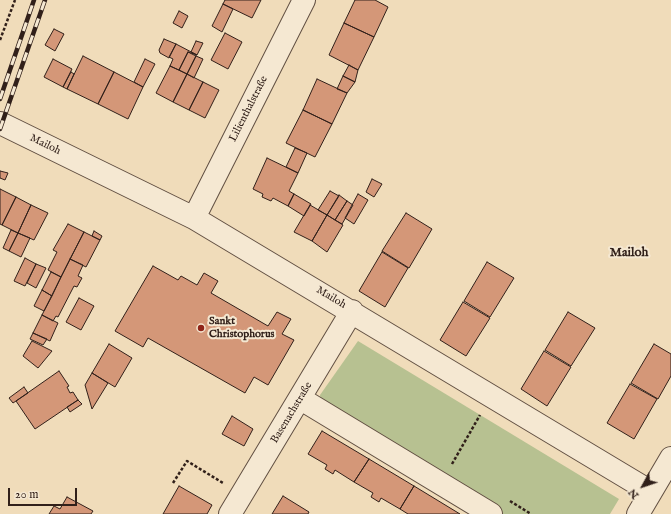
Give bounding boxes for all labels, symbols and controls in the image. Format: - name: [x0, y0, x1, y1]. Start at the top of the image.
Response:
- street label: Lilienthalstraße: [227, 74, 271, 144]
- street label: Mailoh: [27, 132, 63, 158]
- district label: Mailoh: [610, 245, 648, 261]
- street label: Mailoh: [314, 284, 348, 312]
- place label: Sankt Christophorus: [209, 315, 274, 341]
- marker: Sankt Christophorus: [196, 323, 206, 333]
- street label: Basenachstraße: [268, 380, 316, 446]
- north arrow: [623, 466, 663, 506]
- scale bar: [10, 480, 79, 506]
- text: N: [625, 486, 642, 502]
- text: 20 m: [15, 487, 38, 502]

